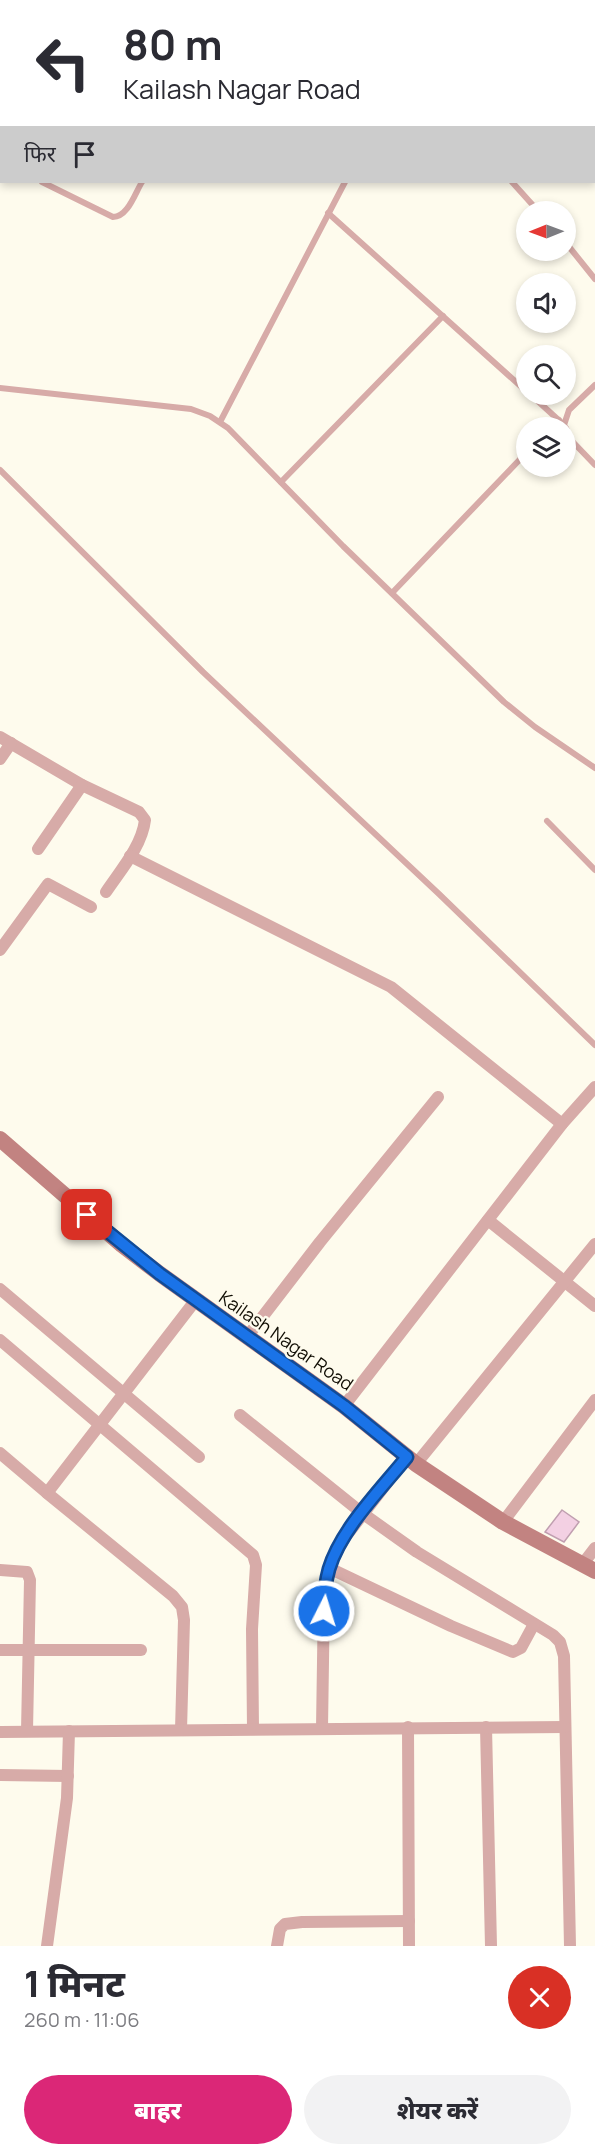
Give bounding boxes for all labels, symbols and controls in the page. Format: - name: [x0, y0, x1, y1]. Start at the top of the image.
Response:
- text: 80 m: [123, 15, 223, 73]
- icon: left: [24, 24, 102, 102]
- text: Kailash Nagar Road: [123, 70, 361, 107]
- icon: arrive: [68, 138, 101, 171]
- text: फिर: [24, 139, 56, 169]
- north arrow: [516, 201, 576, 261]
- map controls: [516, 201, 576, 477]
- button: sound: [516, 273, 576, 333]
- button: search: [516, 345, 576, 405]
- button: layers: [516, 417, 576, 477]
- pin: [61, 1189, 112, 1240]
- icon: arrive: [70, 1198, 103, 1231]
- street label: Kailash Nagar Road: [215, 1285, 358, 1395]
- position arrow: [292, 1579, 356, 1643]
- text: 1 मिनट: [24, 1959, 125, 2008]
- button: close: [508, 1966, 571, 2029]
- text: 260 m · 11:06: [24, 2006, 140, 2033]
- button: बाहर: [24, 2075, 292, 2144]
- button: शेयर करें: [304, 2075, 571, 2144]

